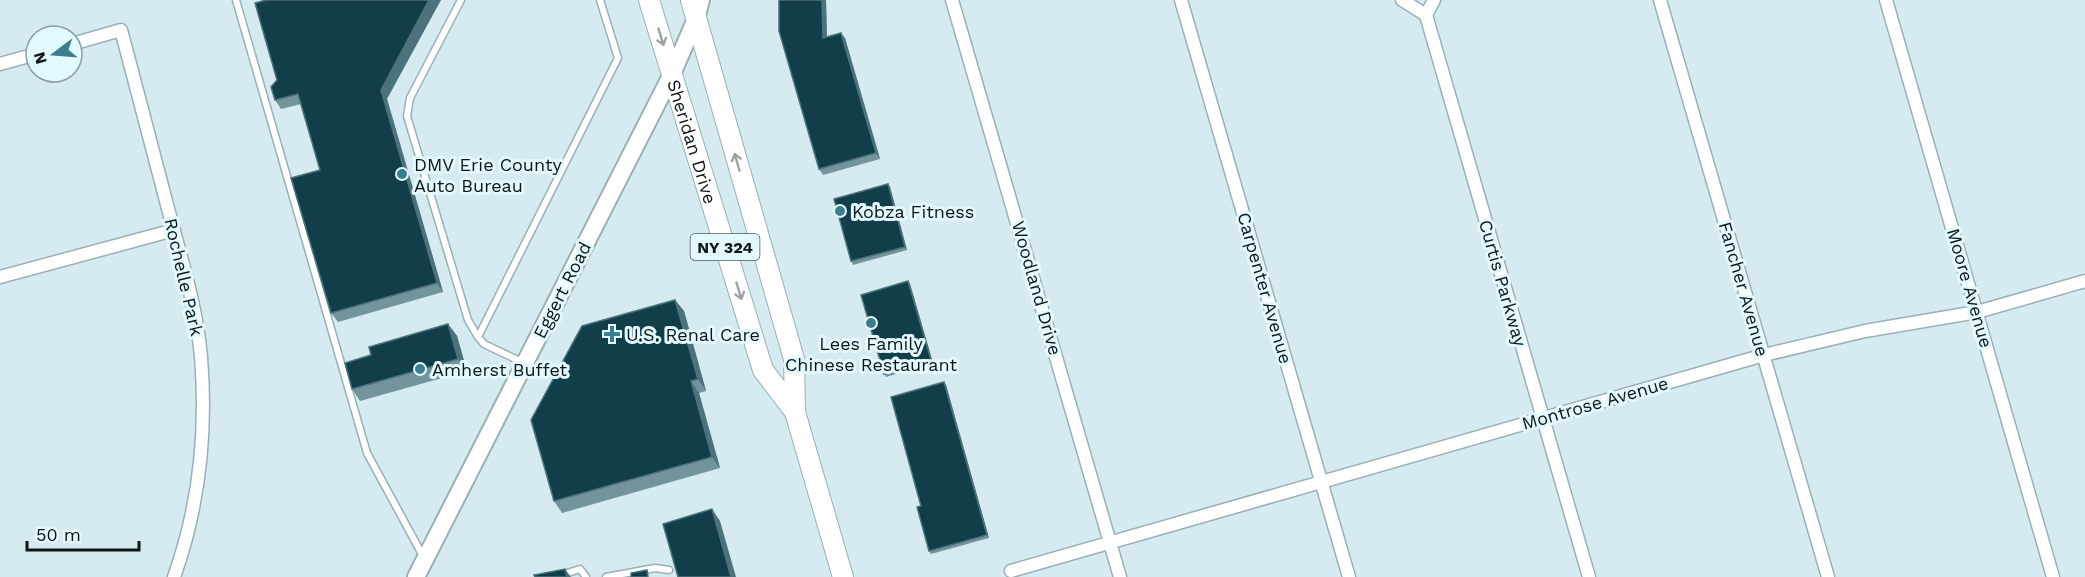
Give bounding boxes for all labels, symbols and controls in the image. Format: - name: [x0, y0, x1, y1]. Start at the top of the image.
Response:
- north arrow: [24, 24, 84, 84]
- one-way arrow: [656, 27, 667, 46]
- text: N: [29, 50, 51, 66]
- street label: Sheridan Drive: [664, 77, 722, 206]
- one-way arrow: [731, 152, 742, 171]
- place label: DMV Erie County Auto Bureau: [414, 154, 562, 196]
- marker: DMV Erie County Auto Bureau: [395, 167, 409, 181]
- place label: Kobza Fitness: [852, 201, 974, 222]
- marker: Kobza Fitness: [833, 204, 847, 218]
- street label: Carpenter Avenue: [1233, 210, 1297, 366]
- street label: Rochelle Park: [160, 216, 208, 338]
- street label: Curtis Parkway: [1475, 217, 1531, 349]
- street label: Woodland Drive: [1008, 218, 1066, 358]
- street label: Fancher Avenue: [1715, 219, 1773, 359]
- street label: Moore Avenue: [1943, 226, 1997, 350]
- road number: NY 324: [690, 234, 760, 260]
- street label: Eggert Road: [529, 238, 595, 342]
- one-way arrow: [734, 281, 745, 300]
- marker: Lees Family Chinese Restaurant: [864, 316, 878, 330]
- place label: U.S. Renal Care: [626, 324, 760, 345]
- marker: U.S. Renal Care: [603, 325, 621, 343]
- place label: Lees Family Chinese Restaurant: [785, 333, 957, 375]
- place label: Amherst Buffet: [432, 359, 568, 380]
- marker: Amherst Buffet: [413, 362, 427, 376]
- street label: Montrose Avenue: [1519, 372, 1671, 434]
- scale bar: [27, 514, 140, 552]
- text: 50 m: [36, 524, 81, 545]

